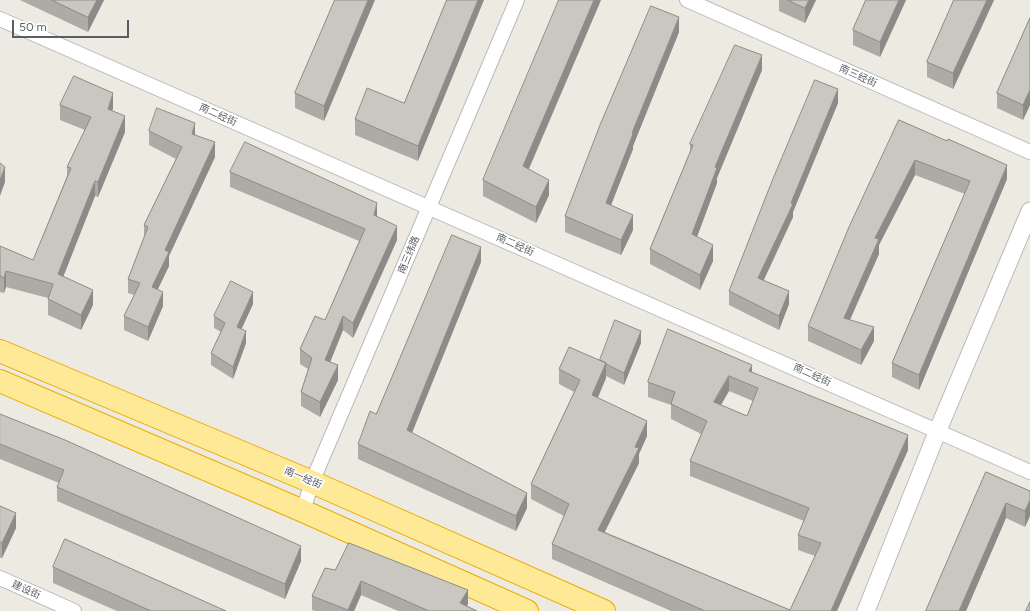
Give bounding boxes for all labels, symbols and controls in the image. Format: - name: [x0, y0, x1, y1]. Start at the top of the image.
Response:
- scale bar: [14, 12, 131, 38]
- text: 50 m: [19, 20, 47, 34]
- street label: 南三经街: [837, 62, 879, 90]
- street label: 南二经街: [197, 101, 239, 129]
- street label: 南二经街: [494, 231, 536, 259]
- street label: 南三纬路: [396, 234, 422, 276]
- street label: 南二经街: [791, 361, 833, 389]
- street label: 南一经街: [282, 465, 324, 491]
- street label: 建设街: [10, 578, 42, 602]

